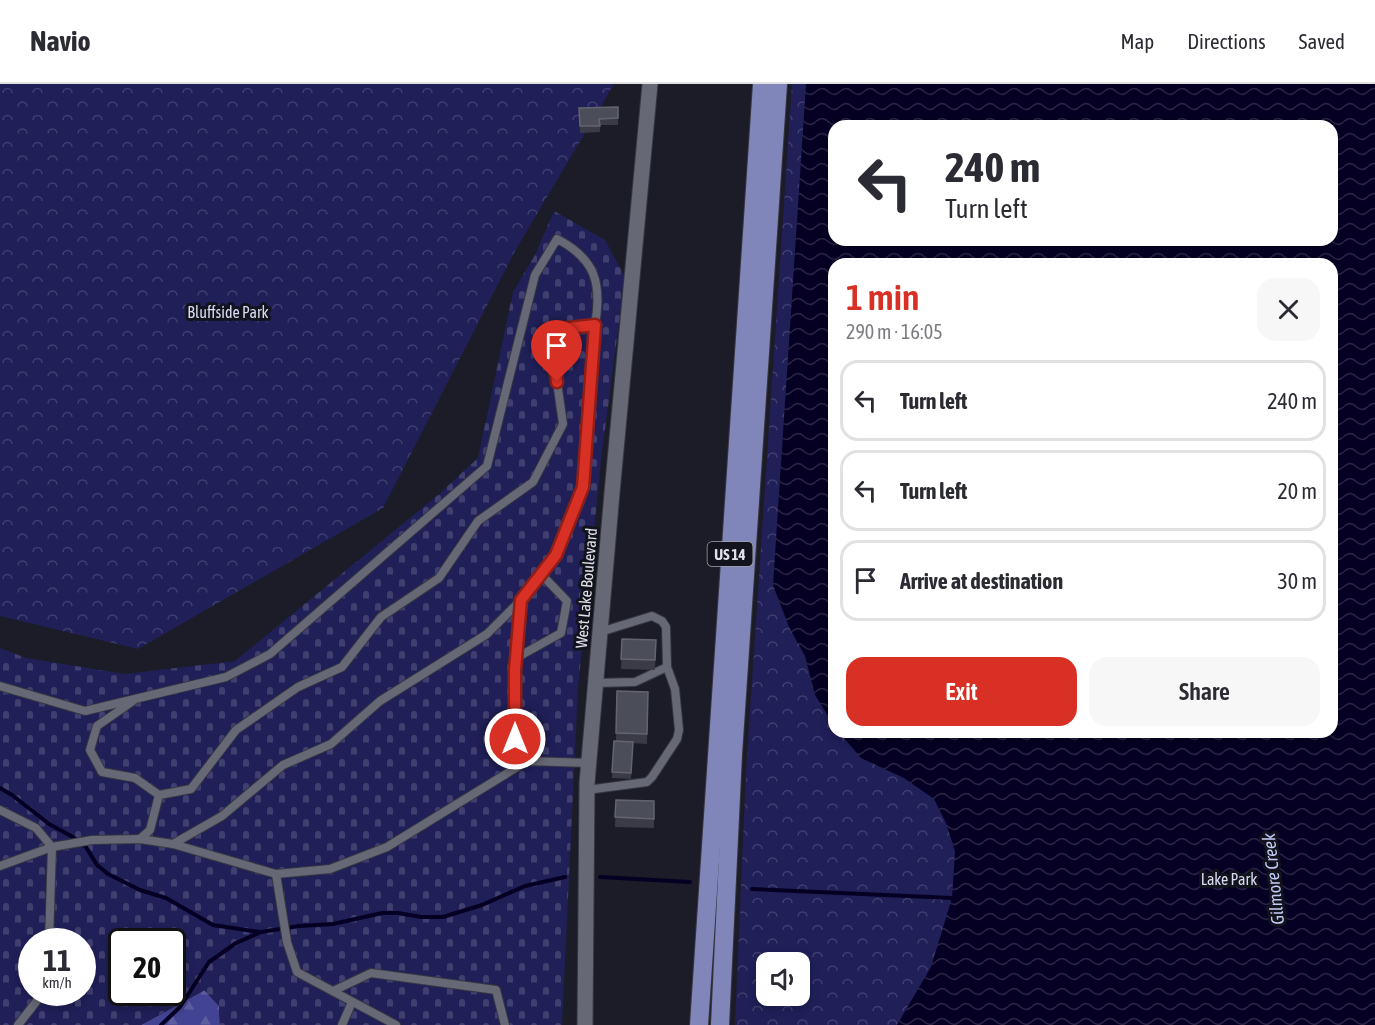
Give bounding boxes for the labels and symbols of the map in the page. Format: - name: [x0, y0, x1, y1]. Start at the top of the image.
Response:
- park label: Bluffside Park: [187, 303, 269, 321]
- pin: [531, 320, 582, 382]
- street label: West Lake Boulevard: [572, 527, 600, 649]
- road number: US 14: [708, 542, 752, 566]
- position arrow: [483, 707, 547, 771]
- water label: Gilmore Creek: [1258, 831, 1288, 926]
- park label: Lake Park: [1201, 870, 1257, 888]
- speed limit sign: 20: [108, 928, 186, 1006]

